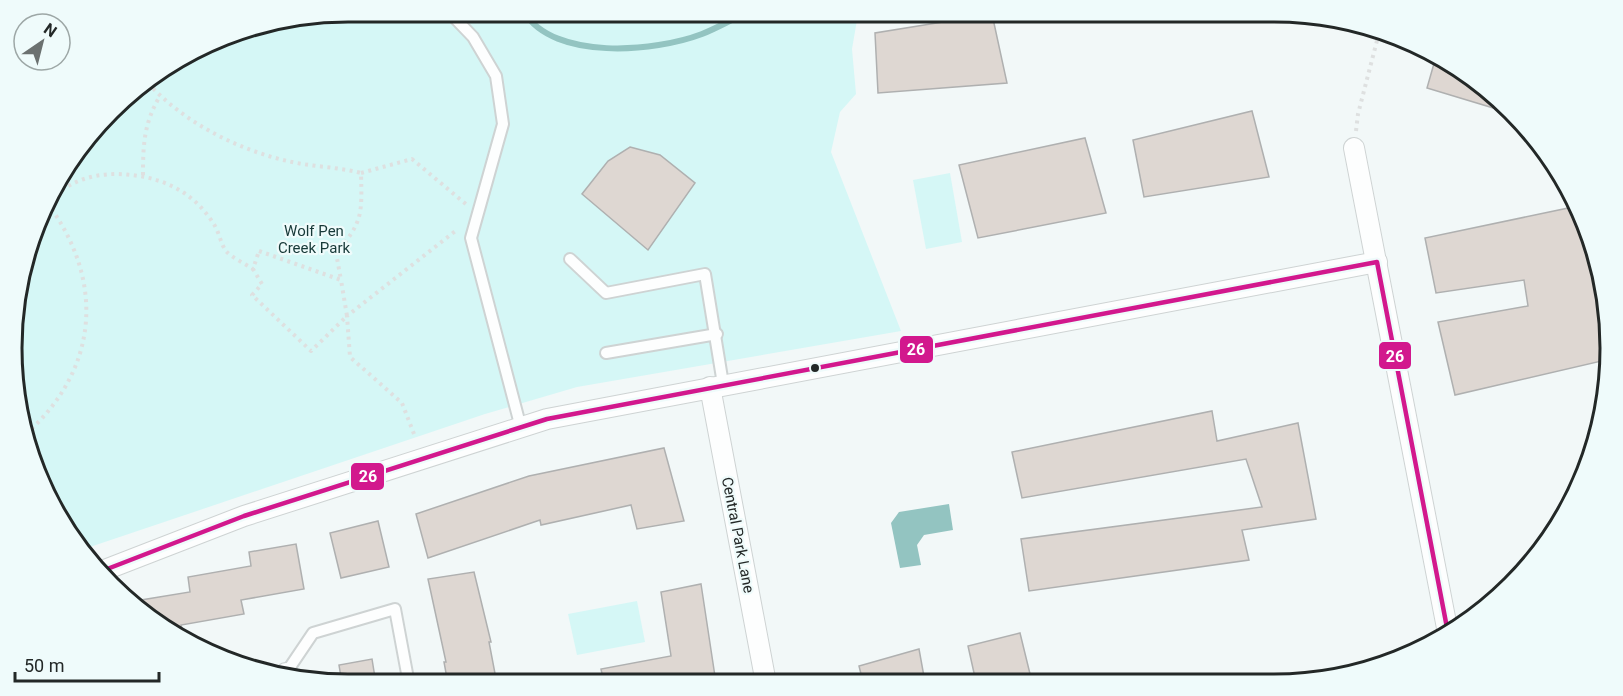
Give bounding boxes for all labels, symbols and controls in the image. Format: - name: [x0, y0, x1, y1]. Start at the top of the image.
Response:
- north arrow: [12, 12, 72, 72]
- text: N: [40, 19, 60, 41]
- park label: Wolf Pen Creek Park: [278, 222, 350, 257]
- line badge: 26: [899, 335, 934, 364]
- text: 26: [907, 340, 925, 359]
- line badge: 26: [1378, 341, 1412, 370]
- text: 26: [1386, 347, 1404, 366]
- unlabelled marker: [809, 362, 821, 374]
- line badge: 26: [350, 462, 385, 491]
- text: 26: [359, 467, 377, 486]
- street label: Central Park Lane: [718, 476, 758, 595]
- scale bar: [15, 645, 159, 683]
- text: 50 m: [24, 655, 64, 676]

